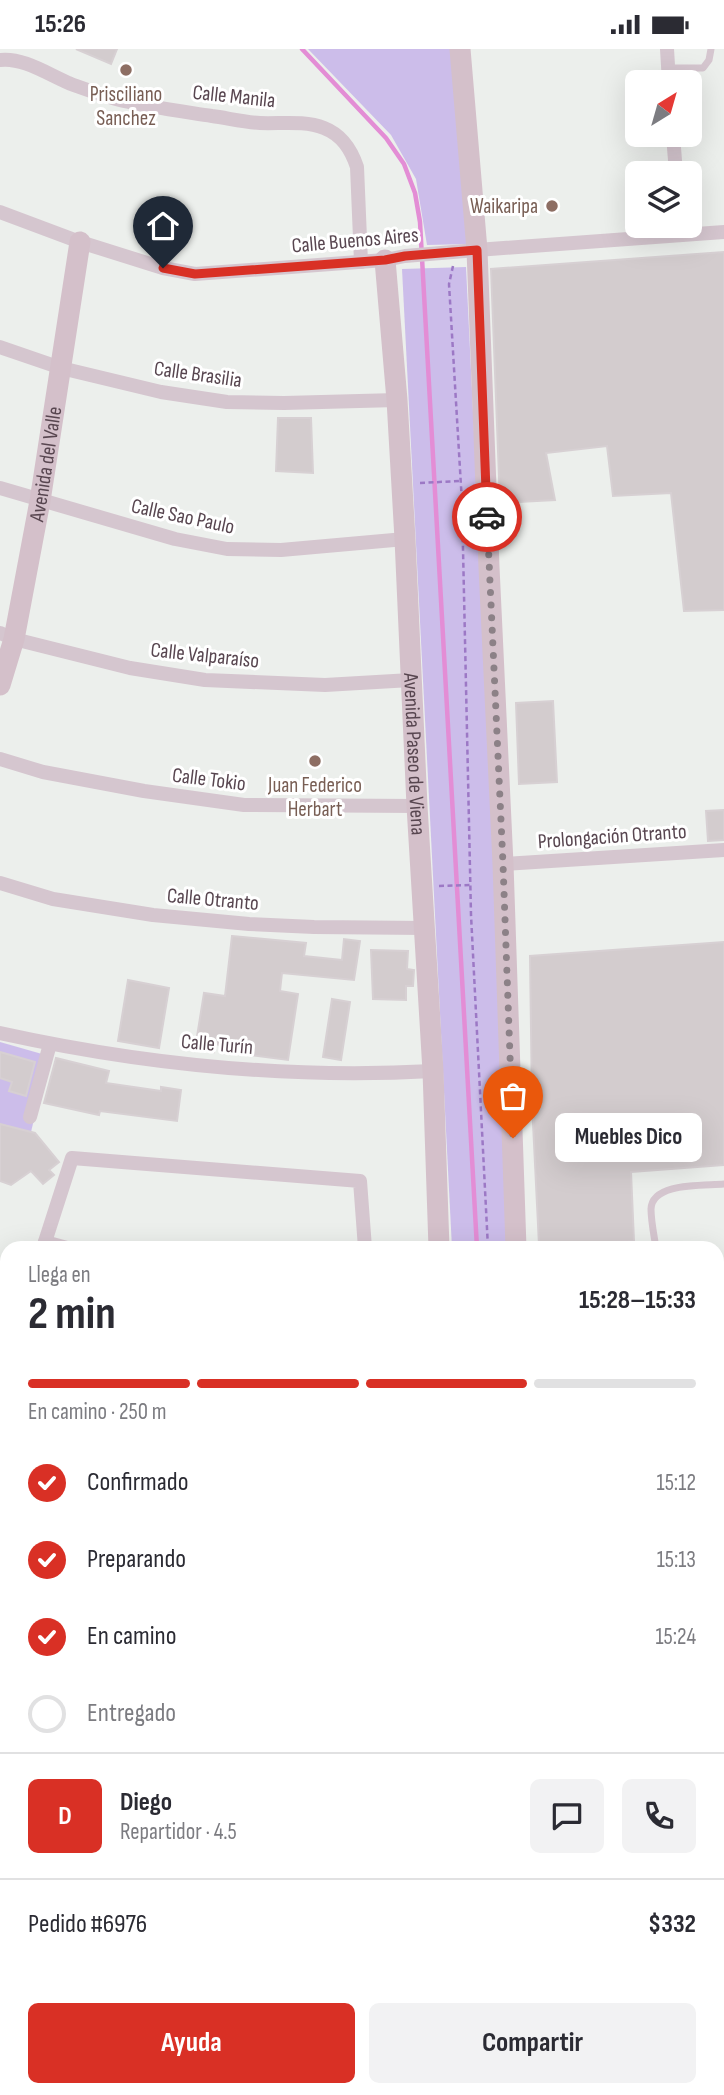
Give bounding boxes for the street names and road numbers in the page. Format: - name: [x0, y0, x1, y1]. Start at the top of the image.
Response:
- street label: Calle Manila: [191, 80, 277, 113]
- street label: Calle Buenos Aires: [291, 223, 420, 258]
- street label: Calle Brasilia: [152, 356, 243, 393]
- street label: Avenida del Valle: [24, 405, 67, 525]
- street label: Calle Sao Paulo: [129, 493, 237, 540]
- street label: Calle Valparaíso: [149, 637, 260, 674]
- street label: Avenida Paseo de Viena: [398, 671, 431, 836]
- street label: Calle Tokio: [171, 763, 247, 796]
- street label: Prolongación Otranto: [537, 819, 687, 854]
- street label: Calle Otranto: [166, 883, 260, 916]
- street label: Calle Turín: [180, 1029, 254, 1060]

